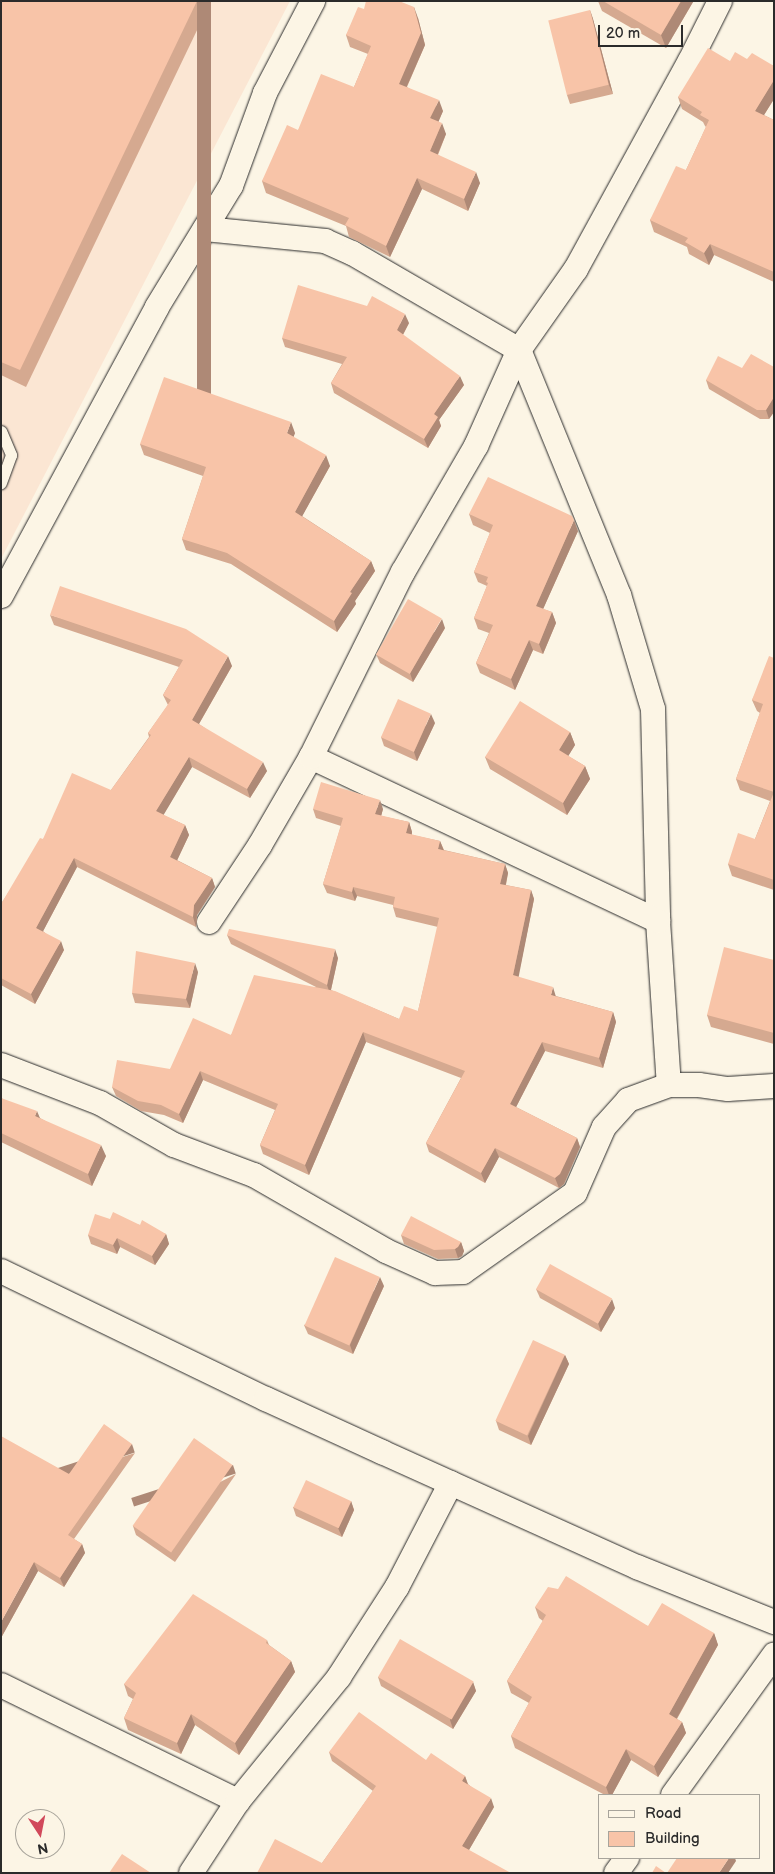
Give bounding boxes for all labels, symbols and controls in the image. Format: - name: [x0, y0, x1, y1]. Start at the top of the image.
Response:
- scale bar: [600, 15, 685, 47]
- text: 20 m: [606, 24, 640, 43]
- legend: [598, 1794, 760, 1859]
- text: Road: [645, 1804, 681, 1823]
- north arrow: [15, 1809, 65, 1859]
- text: Building: [645, 1829, 700, 1848]
- text: N: [36, 1839, 50, 1858]

